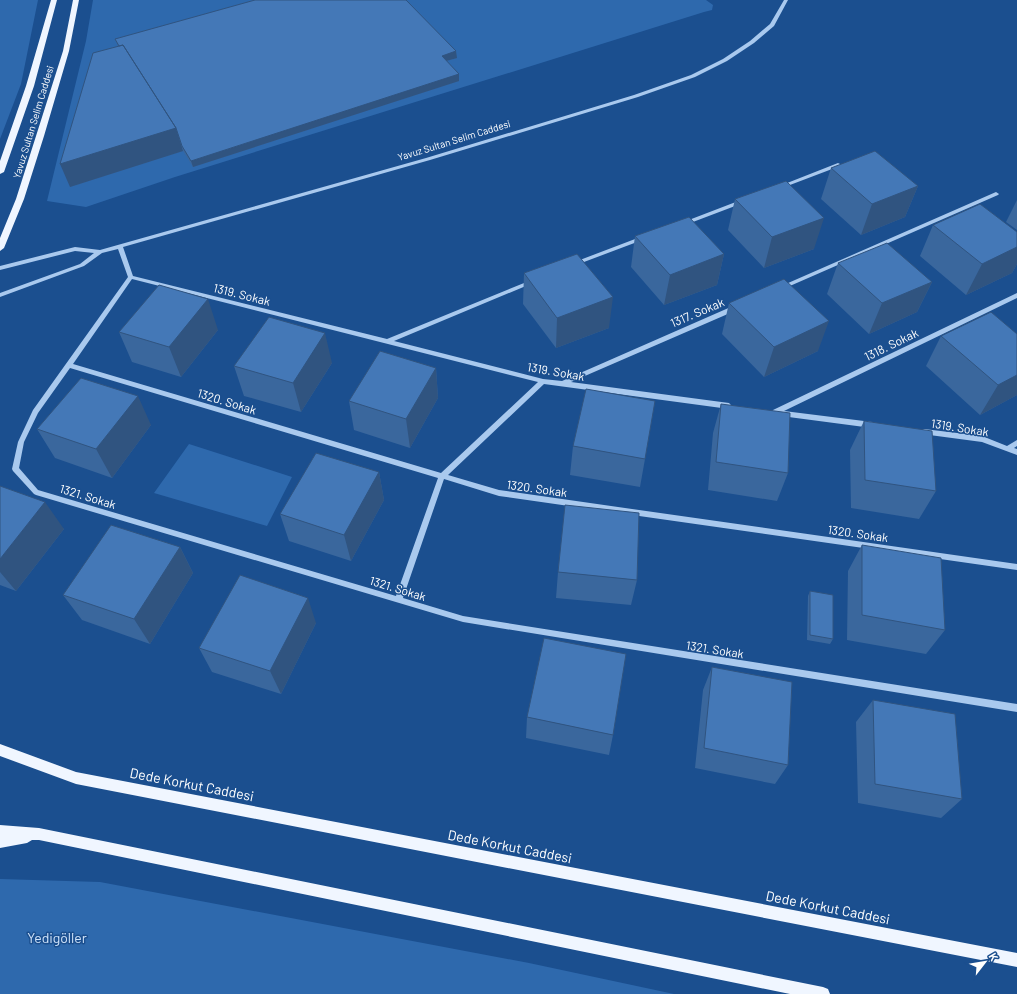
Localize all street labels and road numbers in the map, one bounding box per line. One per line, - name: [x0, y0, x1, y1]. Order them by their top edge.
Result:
- street label: Yavuz Sultan Selim Caddesi: [10, 64, 56, 180]
- street label: Yavuz Sultan Selim Caddesi: [396, 117, 512, 163]
- street label: 1319. Sokak: [212, 280, 272, 308]
- street label: 1317. Sokak: [668, 294, 726, 330]
- street label: 1318. Sokak: [862, 325, 920, 363]
- street label: 1319. Sokak: [526, 359, 586, 383]
- street label: 1320. Sokak: [196, 385, 258, 417]
- street label: 1319. Sokak: [930, 416, 990, 438]
- street label: 1320. Sokak: [506, 477, 568, 499]
- street label: 1321. Sokak: [58, 481, 118, 511]
- street label: 1320. Sokak: [827, 522, 889, 544]
- street label: 1321. Sokak: [368, 573, 428, 603]
- street label: 1321. Sokak: [685, 638, 745, 660]
- street label: Dede Korkut Caddesi: [129, 764, 255, 804]
- street label: Dede Korkut Caddesi: [447, 826, 573, 866]
- street label: Dede Korkut Caddesi: [765, 887, 891, 927]

